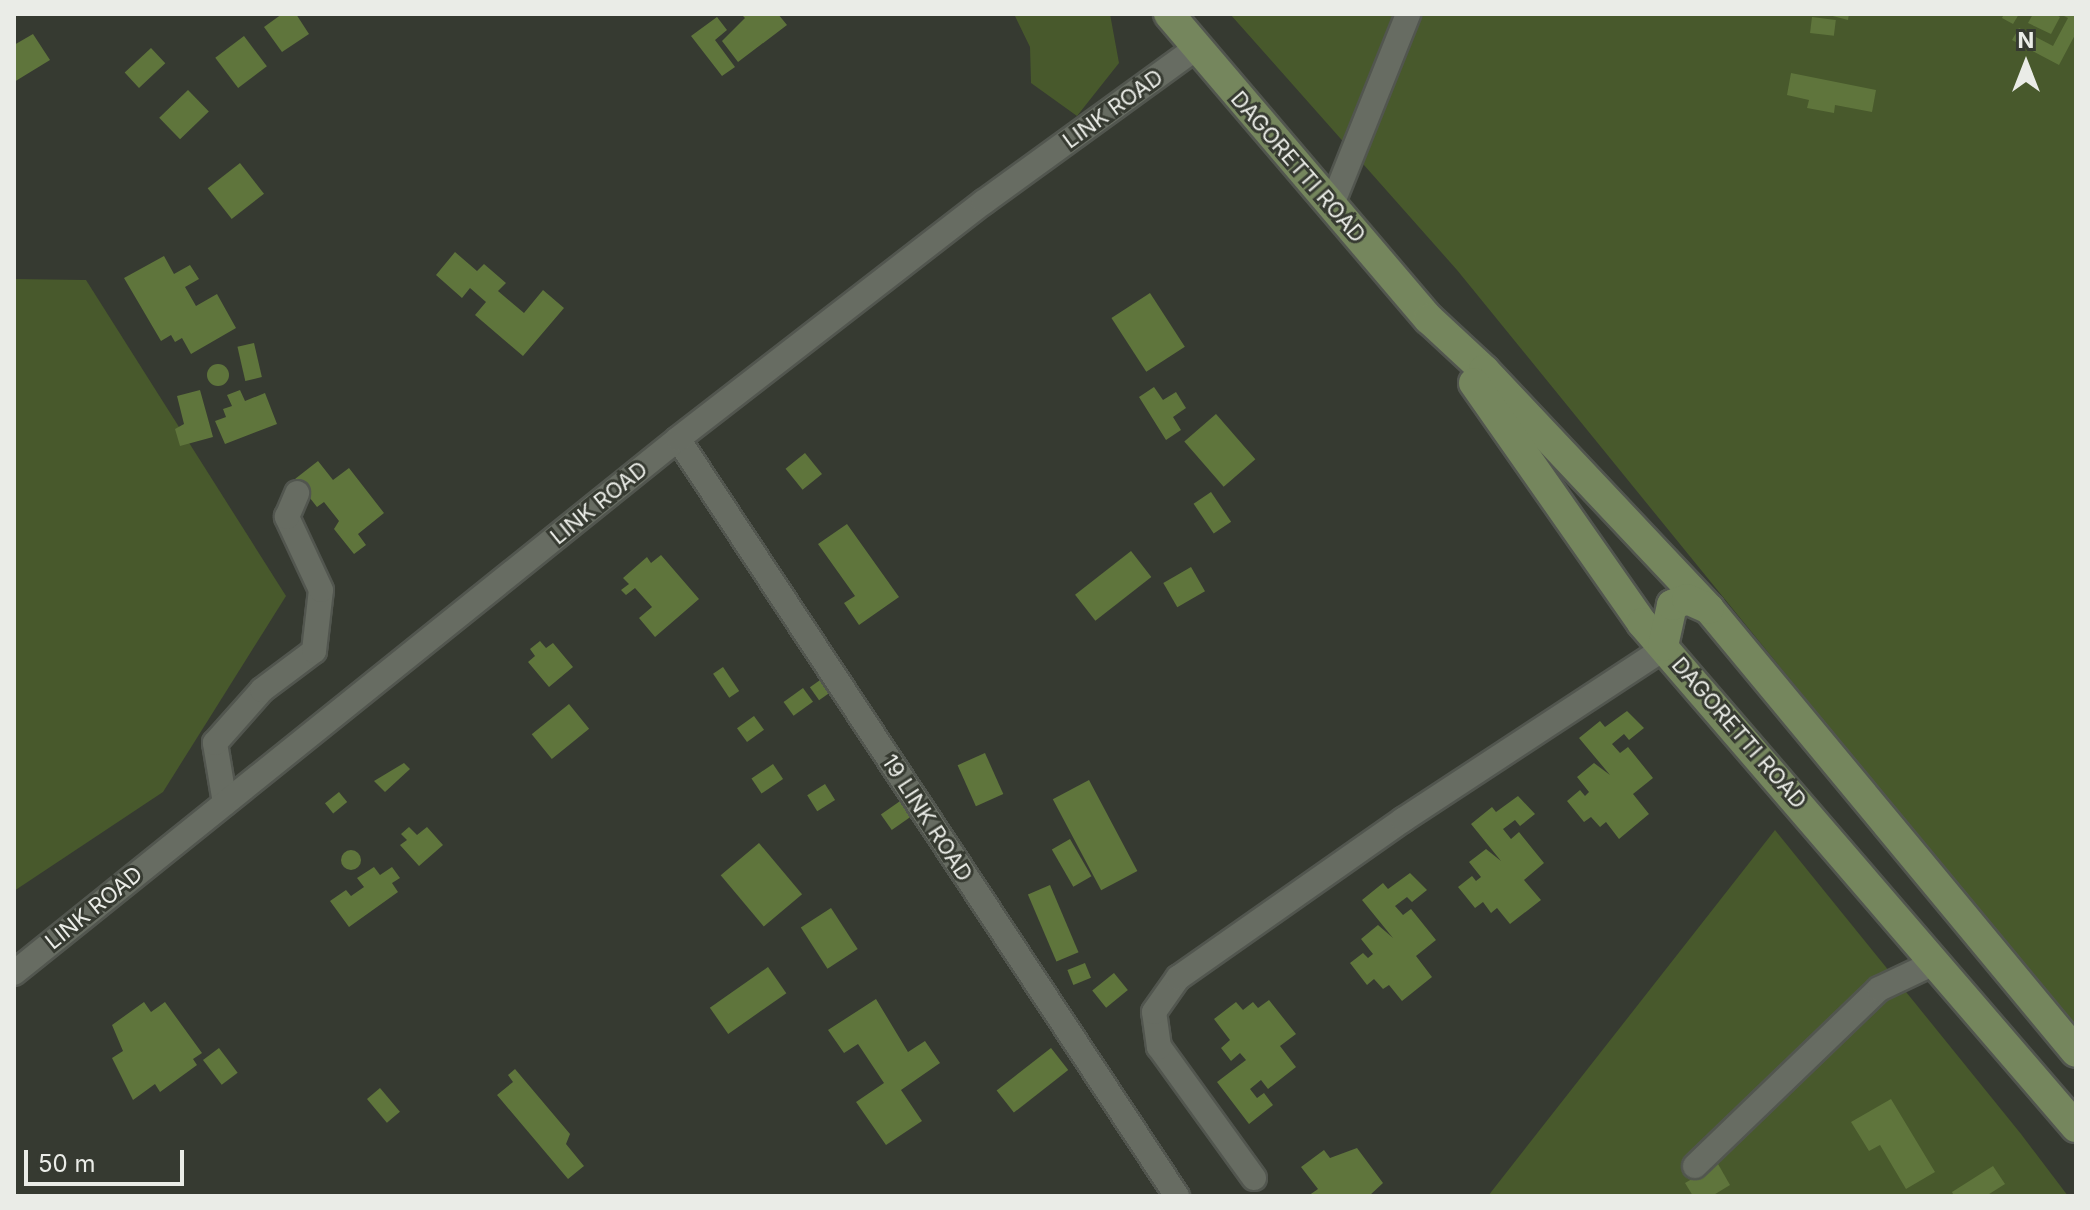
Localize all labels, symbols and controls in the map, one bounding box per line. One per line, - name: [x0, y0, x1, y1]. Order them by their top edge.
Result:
- north arrow: [1986, 24, 2066, 104]
- text: N: [2018, 27, 2034, 53]
- street label: LINK ROAD: [1058, 64, 1168, 154]
- street label: DAGORETTI ROAD: [1225, 86, 1371, 248]
- street label: LINK ROAD: [545, 456, 653, 550]
- street label: DAGORETTI ROAD: [1666, 652, 1812, 814]
- street label: 19 LINK ROAD: [876, 750, 978, 886]
- street label: LINK ROAD: [40, 861, 148, 955]
- scale bar: [28, 1134, 188, 1184]
- text: 50 m: [38, 1149, 96, 1178]

